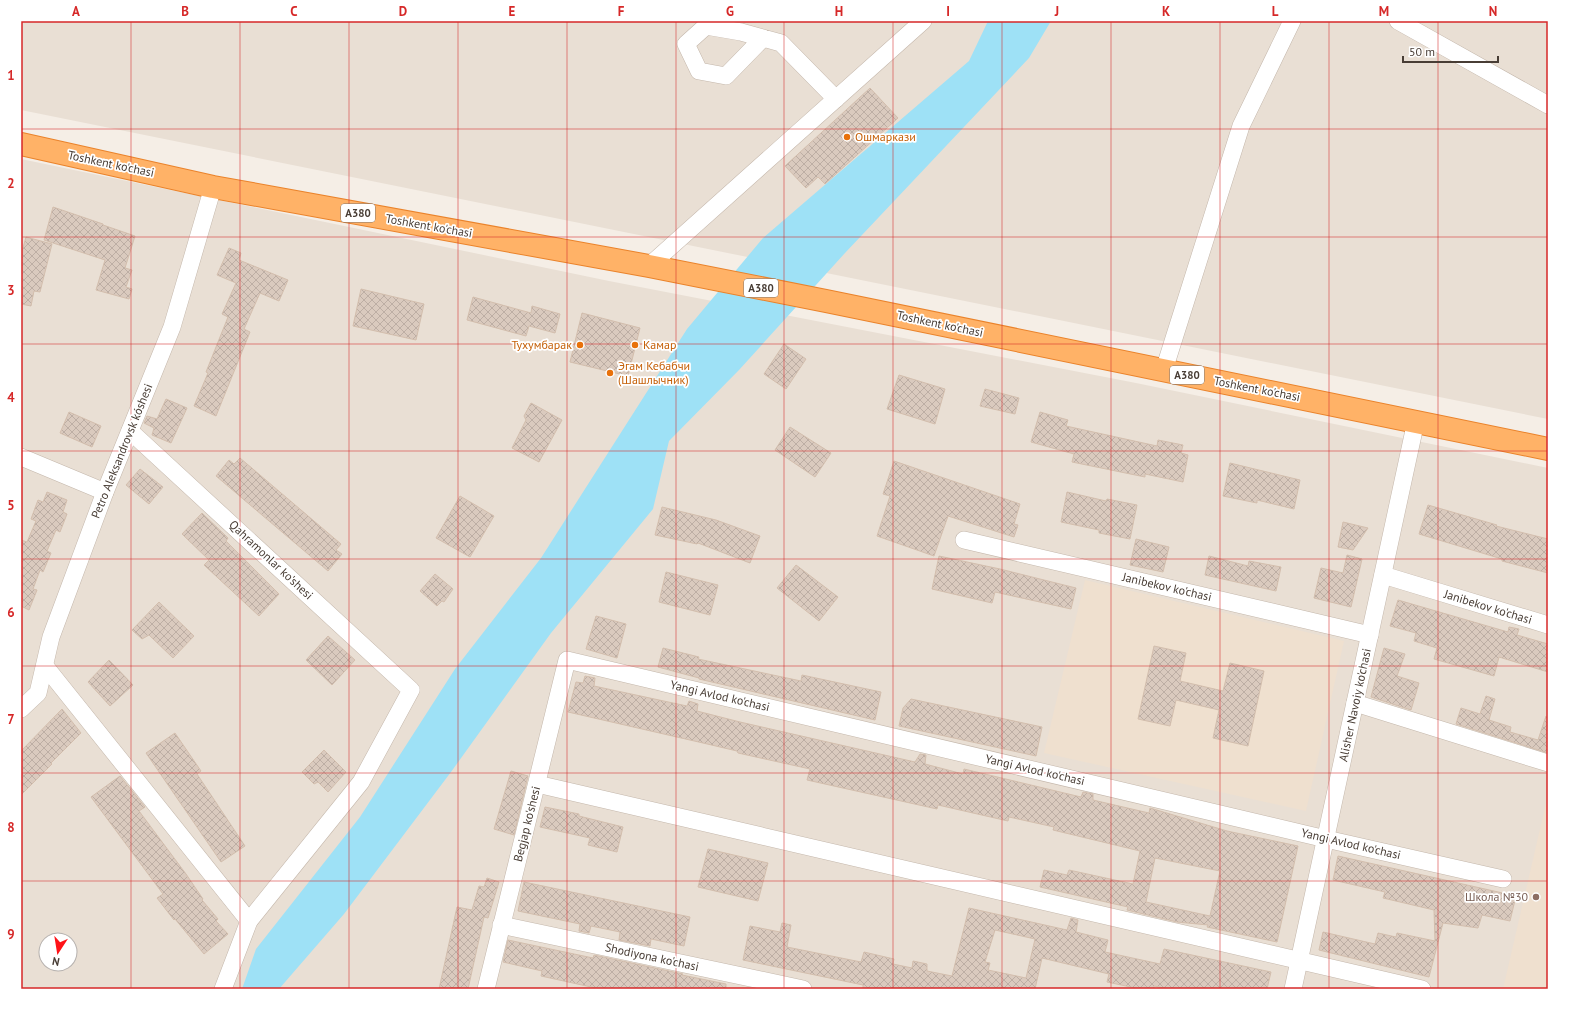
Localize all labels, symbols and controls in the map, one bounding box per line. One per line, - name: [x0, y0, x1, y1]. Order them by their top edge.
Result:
- text: A: [72, 3, 80, 20]
- text: B: [181, 3, 189, 20]
- text: C: [290, 3, 298, 20]
- text: D: [399, 3, 407, 20]
- text: E: [509, 3, 516, 20]
- text: F: [618, 3, 625, 20]
- text: G: [726, 3, 734, 20]
- text: H: [835, 3, 843, 20]
- text: I: [946, 3, 950, 20]
- text: J: [1054, 3, 1059, 20]
- text: K: [1162, 3, 1170, 20]
- text: L: [1272, 3, 1279, 20]
- text: M: [1379, 3, 1389, 20]
- text: N: [1489, 3, 1497, 20]
- scale bar: [1403, 38, 1498, 64]
- text: 50 m: [1409, 44, 1435, 59]
- text: 1: [7, 67, 15, 84]
- place label: Ошмаркази: [855, 129, 916, 144]
- marker: Ошмаркази: [842, 132, 852, 142]
- street label: Toshkent ko'chasi: [67, 147, 156, 180]
- text: 2: [7, 175, 15, 192]
- road number: A380: [341, 204, 375, 222]
- street label: Toshkent ko'chasi: [385, 211, 474, 241]
- road number: A380: [744, 279, 778, 297]
- text: 3: [7, 282, 15, 299]
- street label: Toshkent ko'chasi: [896, 307, 985, 340]
- place label: Тухумбарак: [511, 337, 572, 352]
- place label: Камар: [643, 337, 676, 352]
- marker: Тухумбарак: [575, 340, 585, 350]
- marker: Камар: [630, 340, 640, 350]
- place label: Эгам Кебабчи (Шашлычник): [618, 358, 690, 387]
- road number: A380: [1170, 366, 1204, 384]
- marker: Эгам Кебабчи (Шашлычник): [605, 368, 615, 378]
- street label: Toshkent ko'chasi: [1213, 373, 1302, 404]
- street label: Petro Aleksandrovsk kóshesi: [88, 381, 155, 520]
- text: 4: [7, 389, 15, 406]
- text: 5: [7, 497, 15, 514]
- street label: Qahramonlar ko'shesi: [226, 517, 316, 602]
- street label: Janibekov ko'chasi: [1120, 569, 1213, 604]
- street label: Janibekov ko'chasi: [1441, 586, 1534, 627]
- text: 6: [7, 604, 15, 621]
- street label: Alisher Navoiy ko'chasi: [1335, 647, 1374, 763]
- street label: Yangi Avlod ko'chasi: [669, 677, 771, 714]
- text: 7: [7, 711, 15, 728]
- street label: Yangi Avlod ko'chasi: [984, 751, 1086, 788]
- street label: Begjap ko'shesi: [510, 784, 543, 863]
- text: 8: [7, 819, 15, 836]
- street label: Yangi Avlod ko'chasi: [1300, 825, 1402, 862]
- place label: Школа №30: [1465, 889, 1528, 904]
- marker: Школа №30: [1531, 892, 1541, 902]
- text: 9: [7, 926, 15, 943]
- north arrow: [38, 932, 78, 972]
- street label: Shodiyona ko'chasi: [604, 939, 700, 974]
- text: N: [51, 954, 61, 969]

